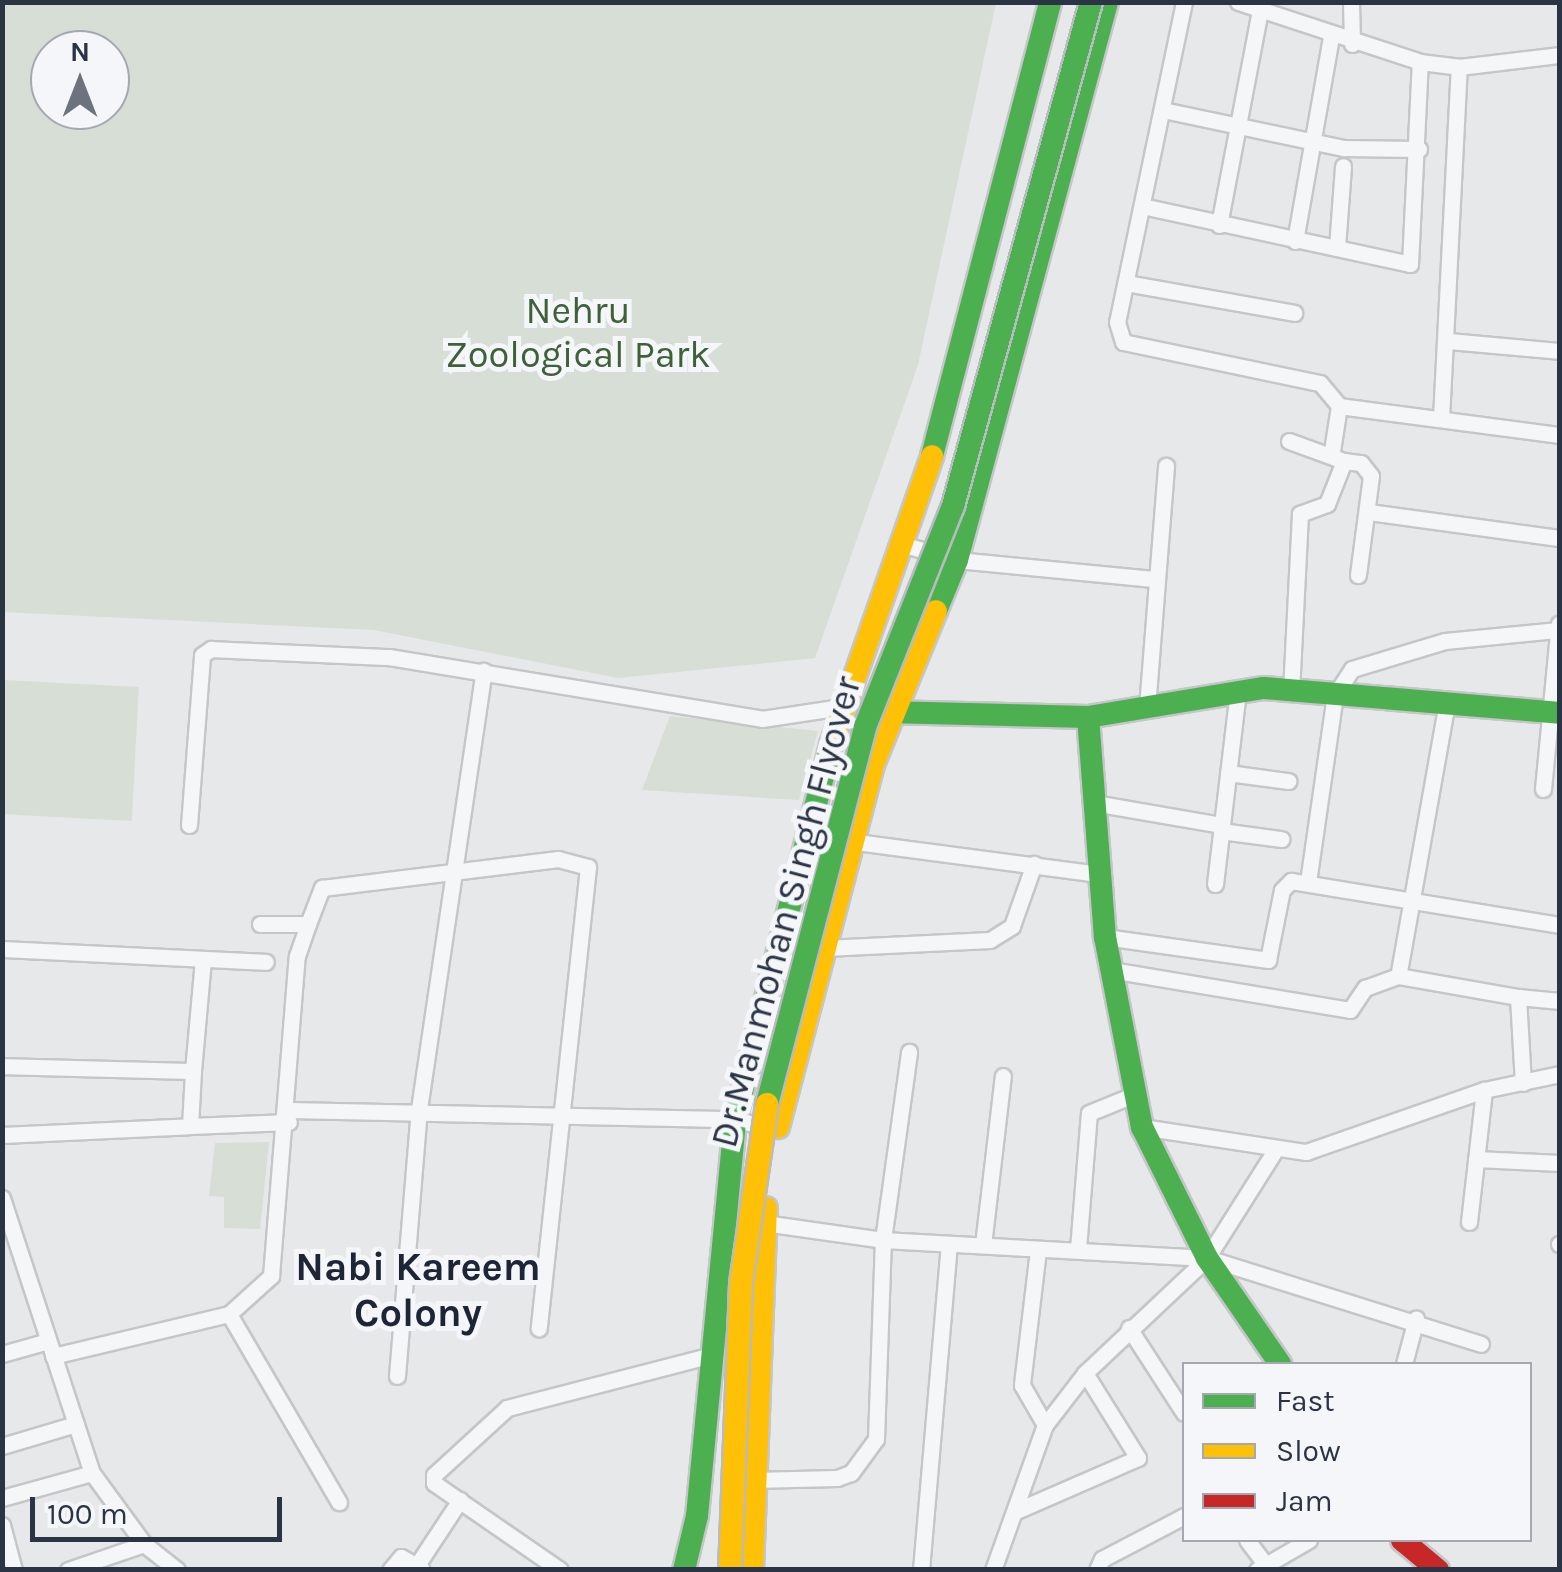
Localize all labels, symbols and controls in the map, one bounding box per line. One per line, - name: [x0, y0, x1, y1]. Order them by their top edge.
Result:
- north arrow: [30, 30, 130, 130]
- text: N: [70, 35, 90, 68]
- park label: Nehru Zoological Park: [445, 288, 711, 378]
- street label: Dr.Manmohan Singh Flyover: [701, 671, 871, 1153]
- district label: Nabi Kareem Colony: [295, 1243, 541, 1337]
- legend: [1182, 1362, 1532, 1542]
- text: Fast: [1276, 1383, 1335, 1419]
- text: Slow: [1276, 1433, 1341, 1469]
- scale bar: [35, 1477, 288, 1539]
- text: Jam: [1276, 1483, 1333, 1519]
- text: 100 m: [47, 1496, 128, 1532]

